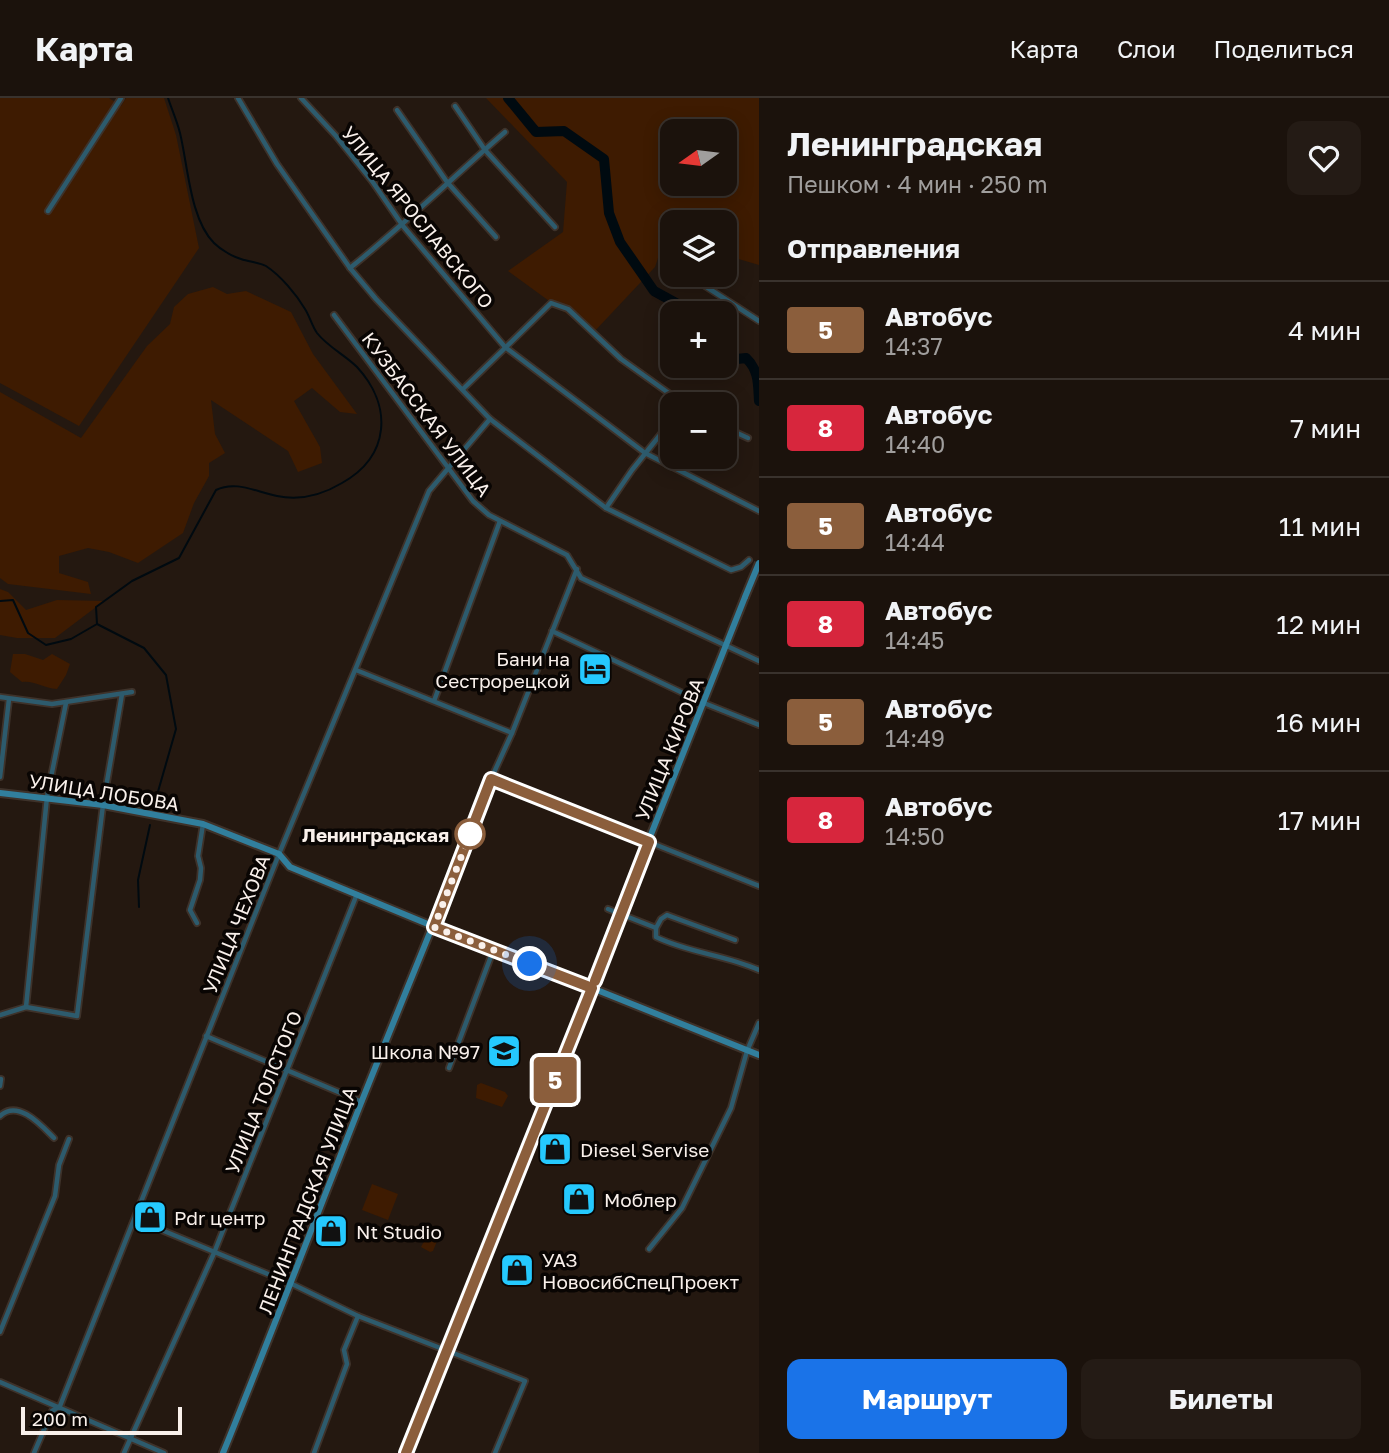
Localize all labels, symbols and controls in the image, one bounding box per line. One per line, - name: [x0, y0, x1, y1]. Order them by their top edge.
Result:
- text: Карта: [35, 29, 134, 68]
- text: Карта: [1009, 34, 1079, 63]
- text: Слои: [1117, 34, 1176, 63]
- text: Поделиться: [1214, 34, 1354, 63]
- north arrow: [660, 119, 737, 196]
- map controls: [660, 119, 737, 469]
- street label: УЛИЦА ЯРОСЛАВСКОГО: [337, 121, 499, 313]
- button: heart: [1287, 121, 1361, 195]
- text: Ленинградская: [787, 124, 1042, 163]
- text: Пешком · 4 мин · 250 m: [787, 170, 1048, 198]
- button: layers: [660, 210, 737, 287]
- text: Отправления: [787, 233, 960, 264]
- button: +: [660, 301, 737, 378]
- text: Автобус: [885, 301, 992, 332]
- text: 5: [818, 315, 833, 344]
- text: 4 мин: [1288, 315, 1361, 346]
- street label: КУЗБАССКАЯ УЛИЦА: [358, 327, 496, 501]
- text: 14:37: [885, 332, 943, 360]
- button: −: [660, 392, 737, 469]
- text: Автобус: [885, 399, 992, 430]
- text: 8: [818, 413, 833, 442]
- text: 7 мин: [1290, 413, 1361, 444]
- text: 14:40: [885, 430, 945, 458]
- text: Автобус: [885, 497, 992, 528]
- text: 5: [818, 511, 833, 540]
- text: 11 мин: [1279, 511, 1361, 542]
- text: 14:44: [885, 528, 945, 556]
- text: Автобус: [885, 595, 992, 626]
- text: 8: [818, 609, 833, 638]
- text: 12 мин: [1276, 609, 1361, 640]
- text: 14:45: [885, 626, 944, 654]
- place label: Бани на Сестрорецкой: [435, 647, 570, 692]
- hotel icon: Бани на Сестрорецкой: [576, 650, 614, 688]
- street label: УЛИЦА КИРОВА: [630, 674, 708, 824]
- text: Автобус: [885, 693, 992, 724]
- text: 5: [818, 707, 833, 736]
- text: 16 мин: [1276, 707, 1361, 738]
- text: 14:49: [885, 724, 945, 752]
- street label: УЛИЦА ЛОБОВА: [27, 769, 181, 815]
- text: Автобус: [885, 791, 992, 822]
- text: 8: [818, 805, 833, 834]
- text: 17 мин: [1278, 805, 1361, 836]
- marker: Ленинградская: [455, 819, 485, 849]
- text: 14:50: [885, 822, 945, 850]
- place label: Ленинградская: [302, 823, 449, 846]
- street label: УЛИЦА ЧЕХОВА: [198, 851, 274, 997]
- your location: [512, 946, 547, 981]
- street label: УЛИЦА ТОЛСТОГО: [220, 1007, 306, 1177]
- school or university icon: Школа №97: [485, 1032, 523, 1070]
- place label: Школа №97: [371, 1040, 480, 1063]
- line badge: 5: [532, 1057, 578, 1103]
- text: 5: [548, 1065, 562, 1094]
- street label: ЛЕНИНГРАДСКАЯ УЛИЦА: [253, 1083, 361, 1317]
- shop icon: Diesel Servise: [536, 1130, 574, 1168]
- place label: Diesel Servise: [580, 1138, 709, 1161]
- shop icon: Моблер: [560, 1180, 598, 1218]
- place label: Моблер: [604, 1188, 677, 1211]
- shop icon: Pdr центр: [131, 1198, 169, 1236]
- place label: Pdr центр: [174, 1206, 266, 1229]
- shop icon: Nt Studio: [312, 1212, 350, 1250]
- place label: Nt Studio: [356, 1220, 442, 1243]
- place label: УАЗ НовосибСпецПроект: [542, 1248, 739, 1293]
- shop icon: УАЗ НовосибСпецПроект: [498, 1251, 536, 1289]
- button: Маршрут: [787, 1359, 1067, 1439]
- button: Билеты: [1081, 1359, 1361, 1439]
- scale bar: [21, 1404, 182, 1436]
- text: 200 m: [32, 1407, 88, 1430]

